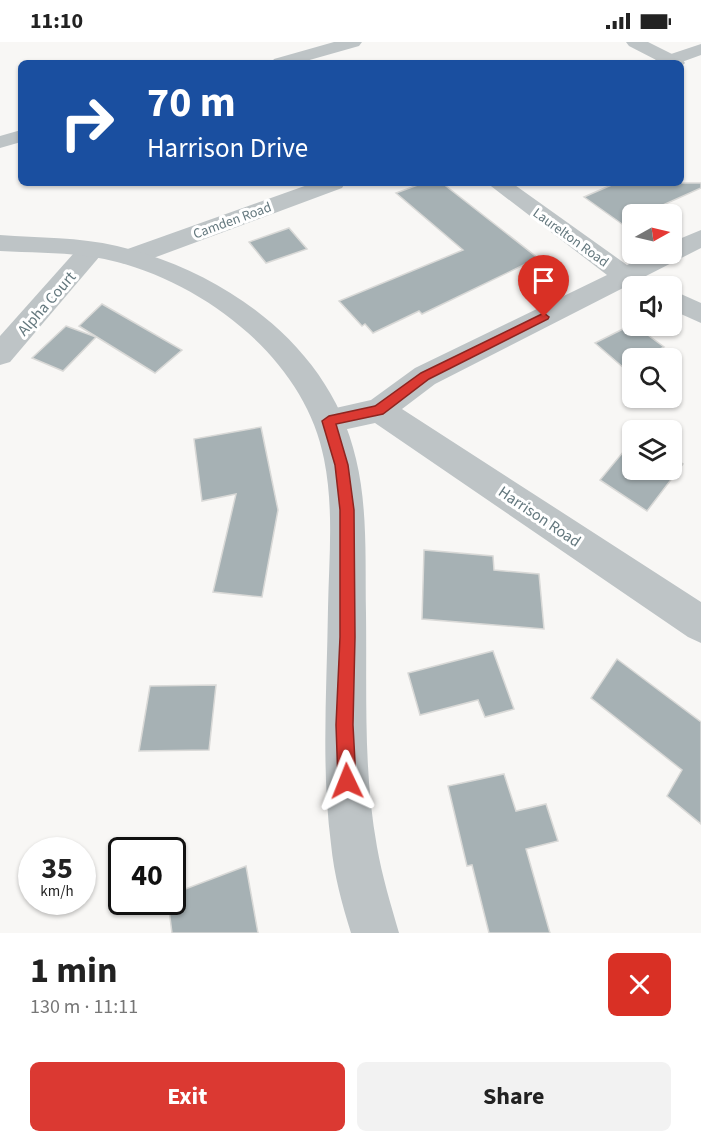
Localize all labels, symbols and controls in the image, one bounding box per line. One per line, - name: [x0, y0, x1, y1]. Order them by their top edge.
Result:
- text: 11:10: [30, 5, 83, 37]
- text: 70 m: [147, 73, 236, 133]
- icon: right: [48, 84, 126, 162]
- text: Harrison Drive: [147, 129, 308, 168]
- street label: Camden Road: [190, 198, 274, 244]
- street label: Laurelton Road: [528, 203, 612, 272]
- north arrow: [622, 204, 682, 264]
- map controls: [622, 204, 682, 480]
- pin: [518, 255, 569, 317]
- icon: arrive: [527, 264, 560, 297]
- street label: Alpha Court: [13, 266, 81, 341]
- button: sound: [622, 276, 682, 336]
- button: search: [622, 348, 682, 408]
- button: layers: [622, 420, 682, 480]
- street label: Harrison Road: [494, 481, 585, 553]
- position arrow: [315, 749, 379, 813]
- speed limit sign: 40: [108, 837, 186, 915]
- text: 35: [41, 847, 73, 890]
- text: km/h: [40, 881, 74, 902]
- text: 1 min: [30, 945, 118, 996]
- button: close: [608, 953, 671, 1016]
- text: 130 m · 11:11: [30, 993, 138, 1021]
- button: Exit: [30, 1062, 345, 1131]
- button: Share: [357, 1062, 671, 1131]

